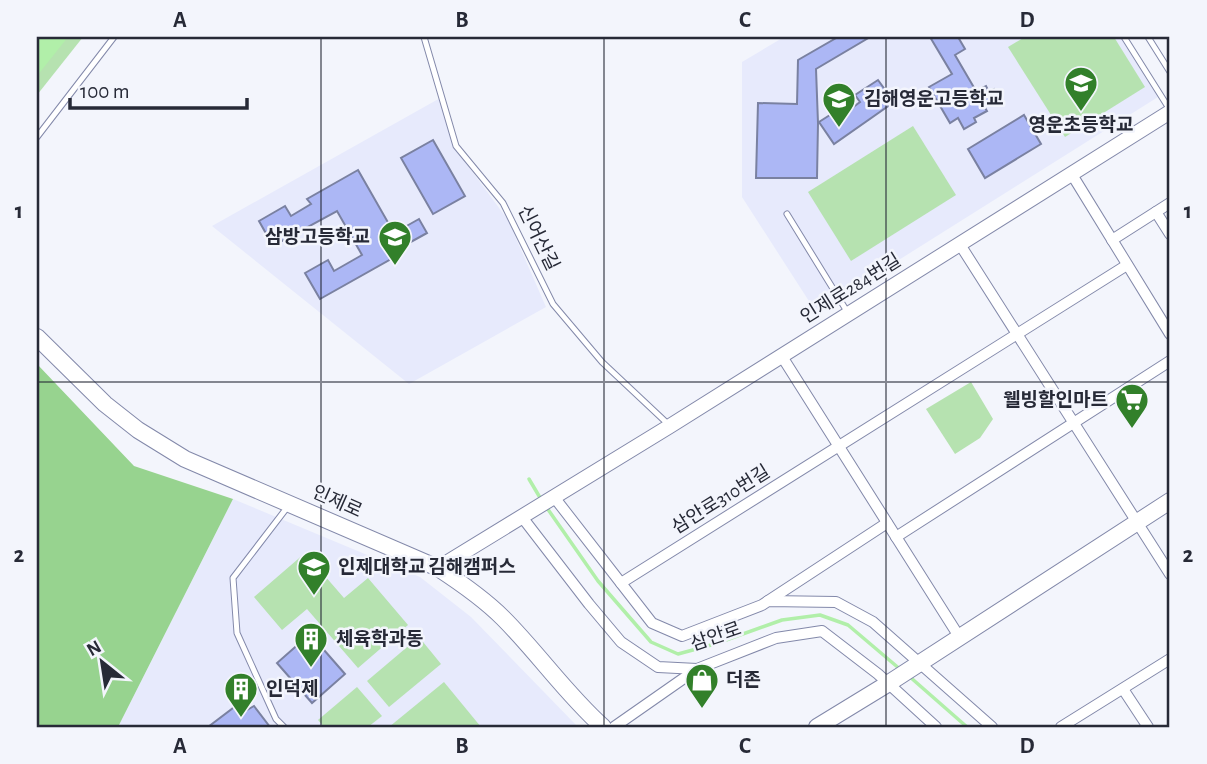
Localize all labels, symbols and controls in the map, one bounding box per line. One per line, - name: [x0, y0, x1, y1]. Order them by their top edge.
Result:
- text: A: [173, 9, 187, 32]
- text: B: [455, 9, 469, 32]
- text: C: [739, 9, 751, 32]
- text: D: [1019, 9, 1035, 32]
- school or university icon: 영운초등학교: [1062, 64, 1100, 113]
- scale bar: [70, 66, 247, 110]
- school or university icon: 김해영운고등학교: [820, 80, 858, 129]
- text: 100 m: [80, 81, 130, 102]
- place label: 김해영운고등학교: [864, 88, 1004, 109]
- place label: 영운초등학교: [1029, 114, 1133, 135]
- text: 1: [15, 200, 23, 223]
- text: 1: [1184, 200, 1192, 223]
- street label: 신어산길: [514, 202, 563, 274]
- school or university icon: 삼방고등학교: [376, 218, 414, 267]
- place label: 삼방고등학교: [265, 226, 370, 247]
- street label: 인제로284번길: [797, 250, 904, 327]
- supermarket icon: 웰빙할인마트: [1113, 381, 1151, 430]
- place label: 웰빙할인마트: [1003, 389, 1108, 410]
- street label: 삼안로310번길: [668, 461, 773, 538]
- street label: 인제로: [309, 482, 365, 521]
- text: 2: [14, 544, 25, 567]
- text: 2: [1183, 544, 1194, 567]
- school or university icon: 인제대학교 김해캠퍼스: [295, 548, 333, 597]
- place label: 인제대학교 김해캠퍼스: [338, 556, 516, 577]
- street label: 삼안로: [688, 619, 744, 655]
- building icon: 체육학과동: [292, 620, 330, 669]
- north arrow: [66, 628, 136, 698]
- place label: 체육학과동: [336, 628, 423, 649]
- text: N: [84, 637, 105, 660]
- shop icon: 더존: [683, 661, 721, 710]
- building icon: 인덕제: [222, 670, 260, 719]
- place label: 더존: [726, 670, 761, 690]
- place label: 인덕제: [266, 679, 318, 699]
- text: A: [173, 735, 187, 758]
- text: B: [455, 735, 469, 758]
- text: C: [739, 735, 751, 758]
- text: D: [1019, 735, 1035, 758]

